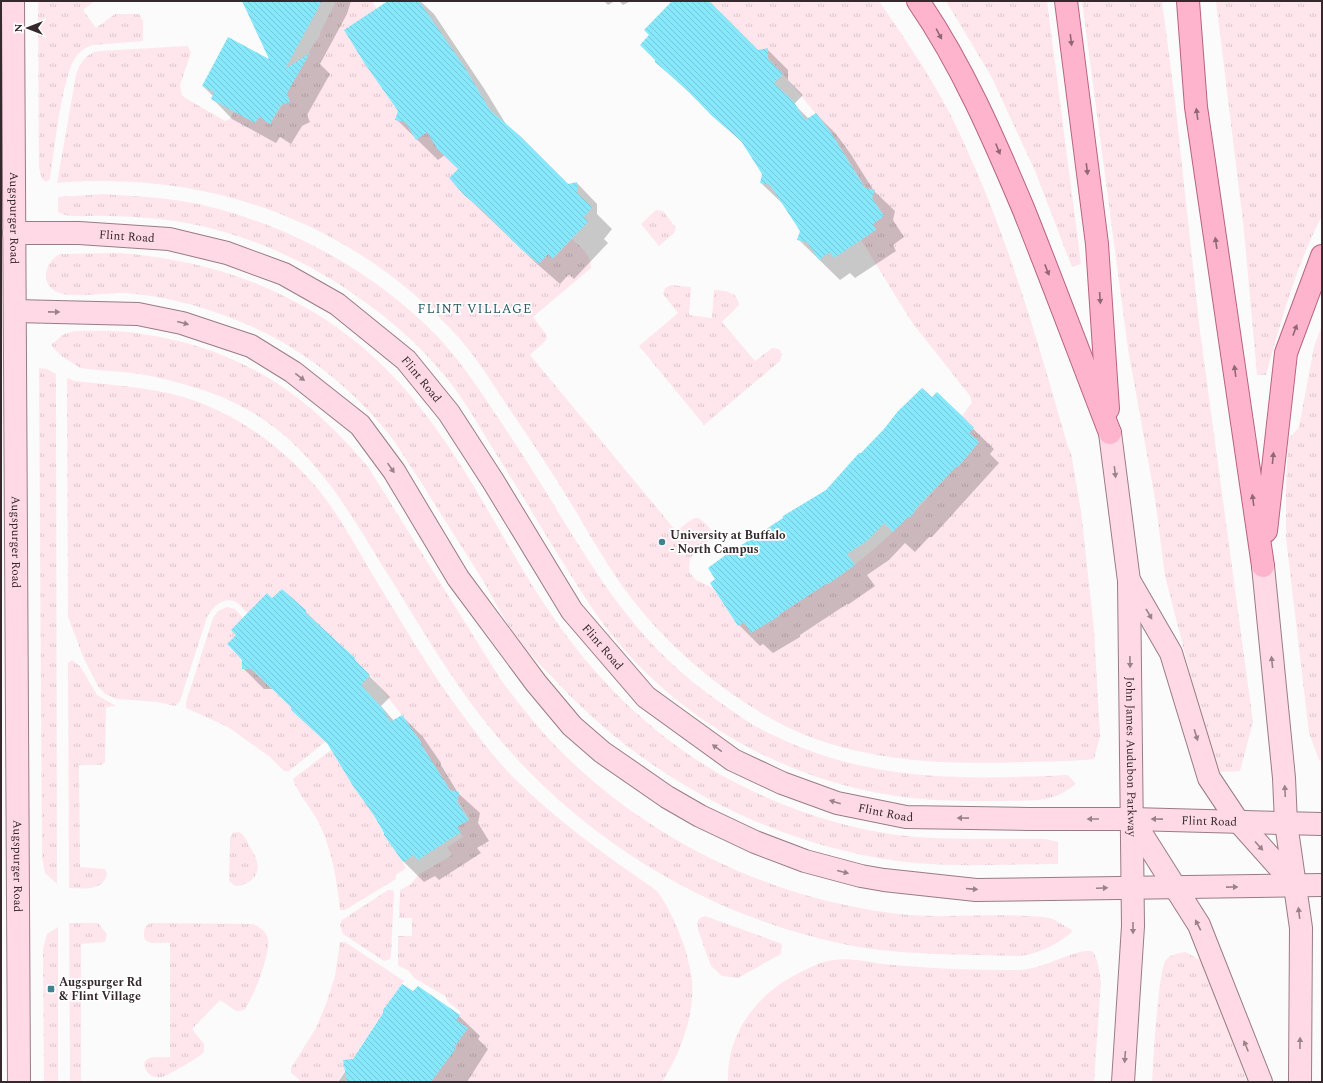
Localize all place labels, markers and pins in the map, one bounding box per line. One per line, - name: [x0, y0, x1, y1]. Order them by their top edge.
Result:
- place label: University at Buffalo - North Campus: [670, 526, 786, 559]
- marker: University at Buffalo - North Campus: [657, 537, 667, 547]
- place label: Augspurger Rd & Flint Village: [59, 973, 142, 1006]
- marker: Augspurger Rd & Flint Village: [46, 984, 56, 994]

